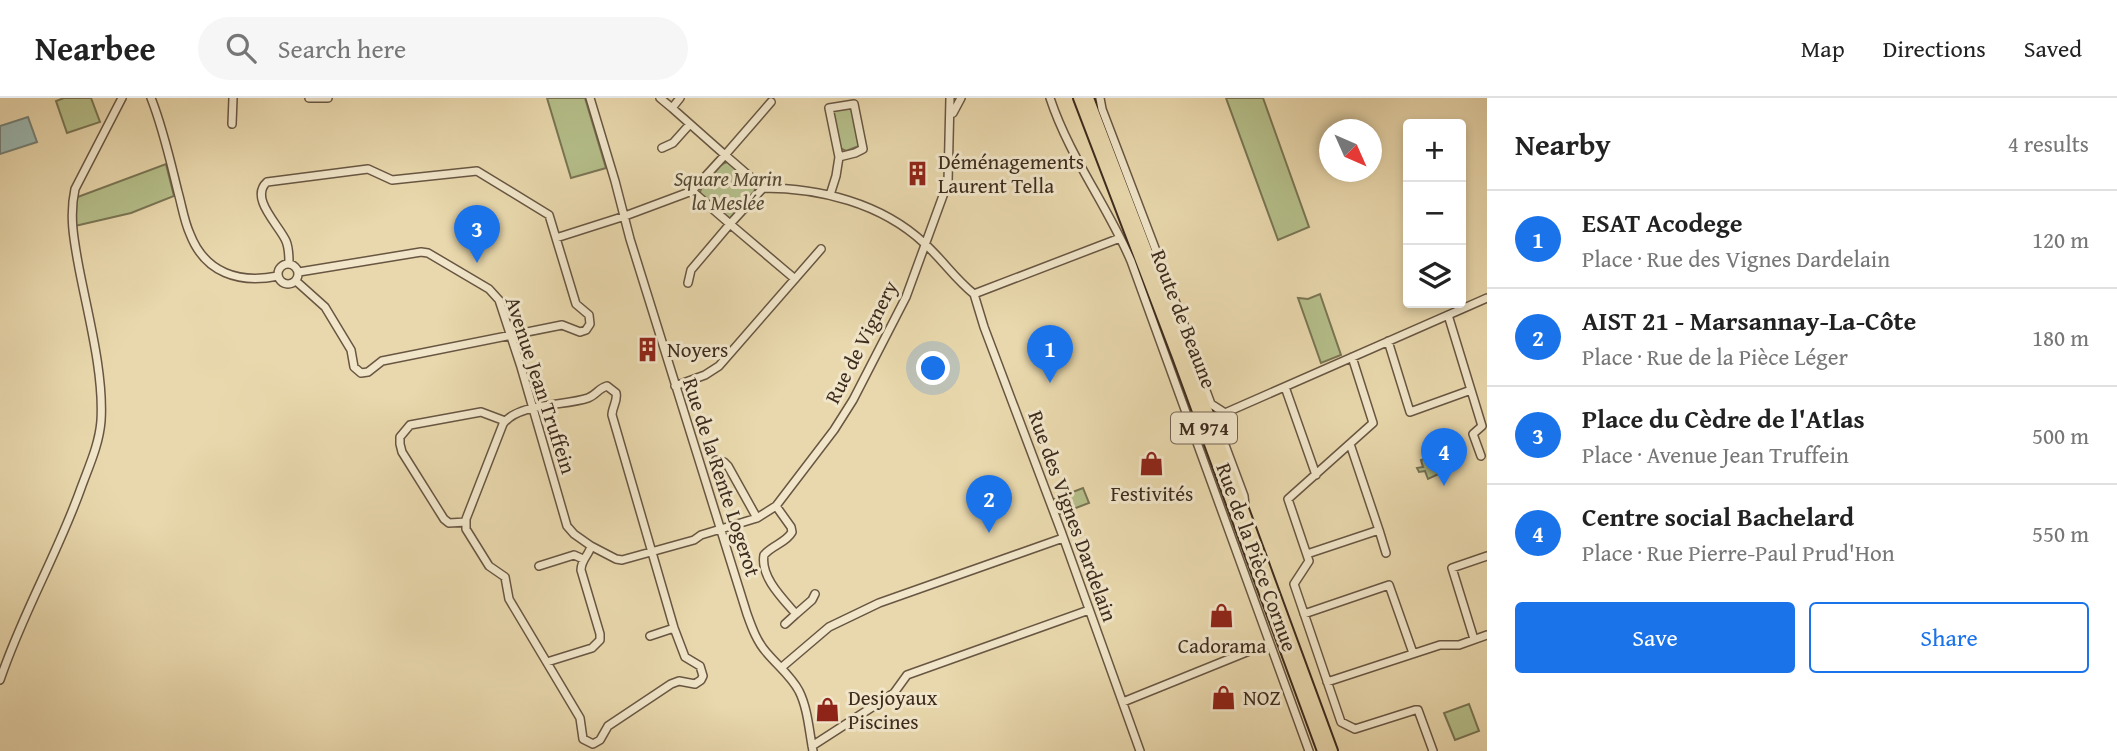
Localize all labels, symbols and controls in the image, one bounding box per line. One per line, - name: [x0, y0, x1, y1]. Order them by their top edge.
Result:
- search box: [198, 17, 688, 80]
- text: Nearbee: [35, 24, 156, 72]
- icon: search: [222, 29, 260, 67]
- text: Search here: [278, 29, 406, 68]
- text: Map: [1801, 31, 1845, 66]
- text: Directions: [1883, 31, 1986, 66]
- text: Saved: [2024, 31, 2082, 66]
- north arrow: [1319, 119, 1382, 182]
- map controls: [1403, 119, 1466, 308]
- button: +: [1403, 119, 1466, 182]
- text: Nearby: [1515, 122, 1611, 166]
- text: 4 results: [2008, 127, 2089, 160]
- place label: Déménagements Laurent Tella: [938, 146, 1084, 201]
- building icon: Déménagements Laurent Tella: [904, 159, 932, 187]
- park label: Square Marin la Meslée: [674, 163, 783, 218]
- button: −: [1403, 182, 1466, 245]
- text: ESAT Acodege: [1582, 203, 1743, 242]
- pin: 3: [454, 205, 500, 263]
- text: 1: [1532, 223, 1544, 256]
- text: 120 m: [2032, 223, 2089, 256]
- text: Place · Rue des Vignes Dardelain: [1582, 242, 1890, 275]
- street label: Route de Beaune: [1143, 245, 1225, 393]
- button: layers: [1403, 245, 1466, 308]
- street label: Rue de Vignery: [817, 275, 906, 409]
- street label: Avenue Jean Truffein: [498, 292, 584, 478]
- text: AIST 21 - Marsannay-La-Côte: [1582, 301, 1916, 340]
- text: 2: [1532, 321, 1544, 354]
- text: 180 m: [2032, 321, 2089, 354]
- pin: 1: [1027, 325, 1073, 383]
- place label: Noyers: [667, 334, 728, 365]
- building icon: Noyers: [633, 335, 661, 363]
- text: Place · Rue de la Pièce Léger: [1582, 340, 1848, 373]
- your location: [916, 351, 950, 385]
- street label: Rue de la Rente Logerot: [675, 374, 769, 581]
- text: Place du Cèdre de l'Atlas: [1582, 399, 1865, 438]
- street label: Rue des Vignes Dardelain: [1020, 406, 1126, 626]
- road number: M 974: [1171, 412, 1237, 444]
- text: 3: [1532, 419, 1544, 452]
- text: 500 m: [2032, 419, 2089, 452]
- pin: 4: [1421, 428, 1467, 486]
- text: Place · Avenue Jean Truffein: [1582, 438, 1849, 471]
- shop icon: Festivités: [1138, 450, 1166, 478]
- street label: Rue de la Pièce Cornue: [1208, 458, 1306, 656]
- pin: 2: [966, 475, 1012, 533]
- place label: Festivités: [1111, 478, 1193, 509]
- text: Centre social Bachelard: [1582, 497, 1854, 536]
- text: 4: [1532, 517, 1544, 550]
- text: 550 m: [2032, 517, 2089, 550]
- text: Place · Rue Pierre-Paul Prud'Hon: [1582, 536, 1895, 569]
- shop icon: Cadorama: [1208, 602, 1236, 630]
- button: Save: [1515, 602, 1795, 673]
- button: Share: [1809, 602, 2089, 673]
- place label: Cadorama: [1178, 630, 1266, 661]
- place label: Desjoyaux Piscines: [848, 682, 938, 737]
- place label: NOZ: [1243, 682, 1281, 713]
- shop icon: NOZ: [1209, 683, 1237, 711]
- shop icon: Desjoyaux Piscines: [814, 695, 842, 723]

